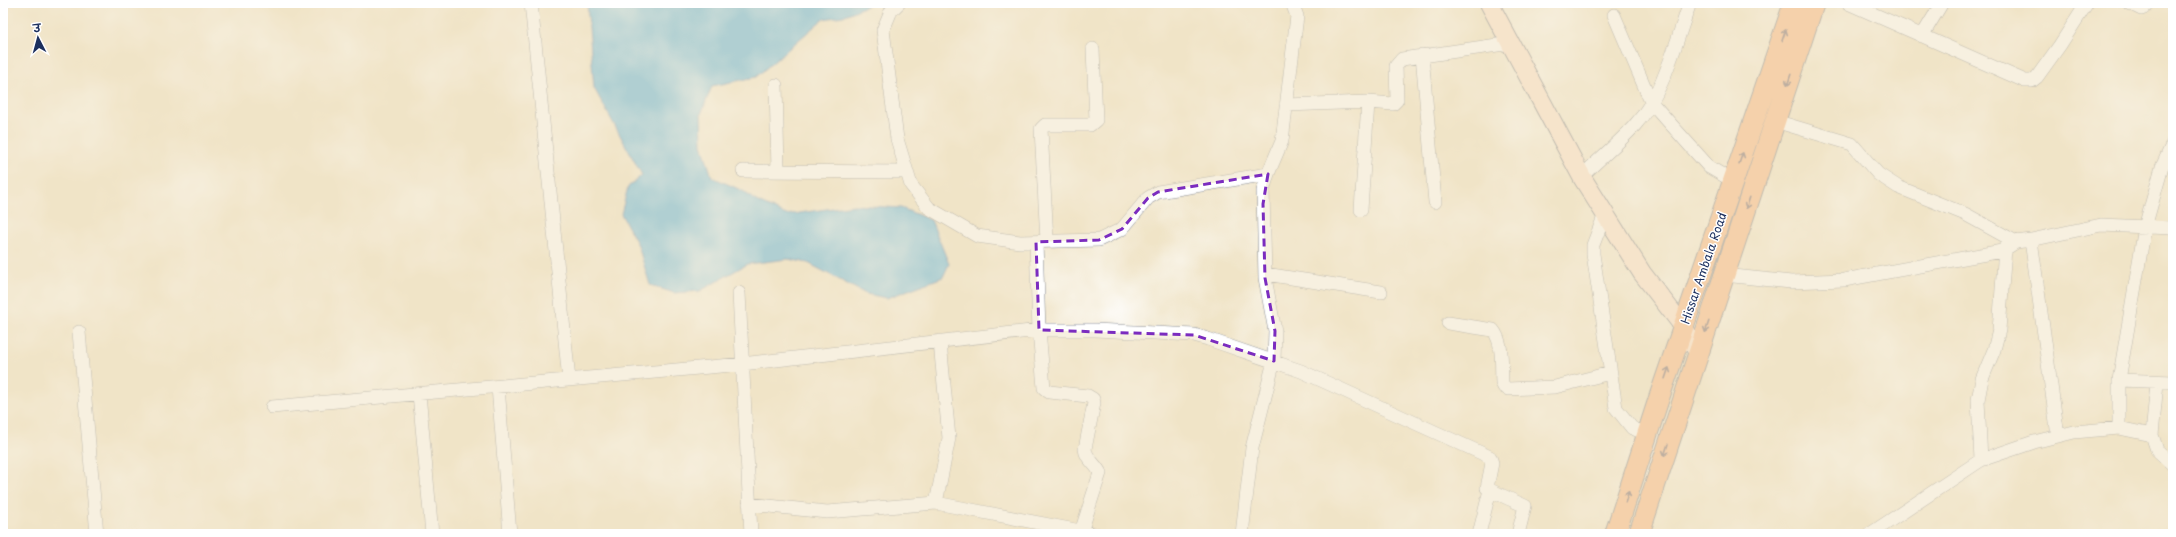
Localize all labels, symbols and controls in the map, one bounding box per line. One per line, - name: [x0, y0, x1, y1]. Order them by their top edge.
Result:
- north arrow: [18, 18, 58, 58]
- text: उ: [31, 19, 43, 36]
- one-way arrow: [1781, 29, 1788, 42]
- one-way arrow: [1785, 73, 1792, 86]
- one-way arrow: [1738, 152, 1746, 164]
- one-way arrow: [1744, 197, 1751, 210]
- street label: Hissar Ambala Road: [1675, 210, 1731, 326]
- one-way arrow: [1703, 320, 1710, 333]
- one-way arrow: [1664, 367, 1671, 380]
- one-way arrow: [1662, 444, 1670, 456]
- one-way arrow: [1623, 491, 1631, 503]

